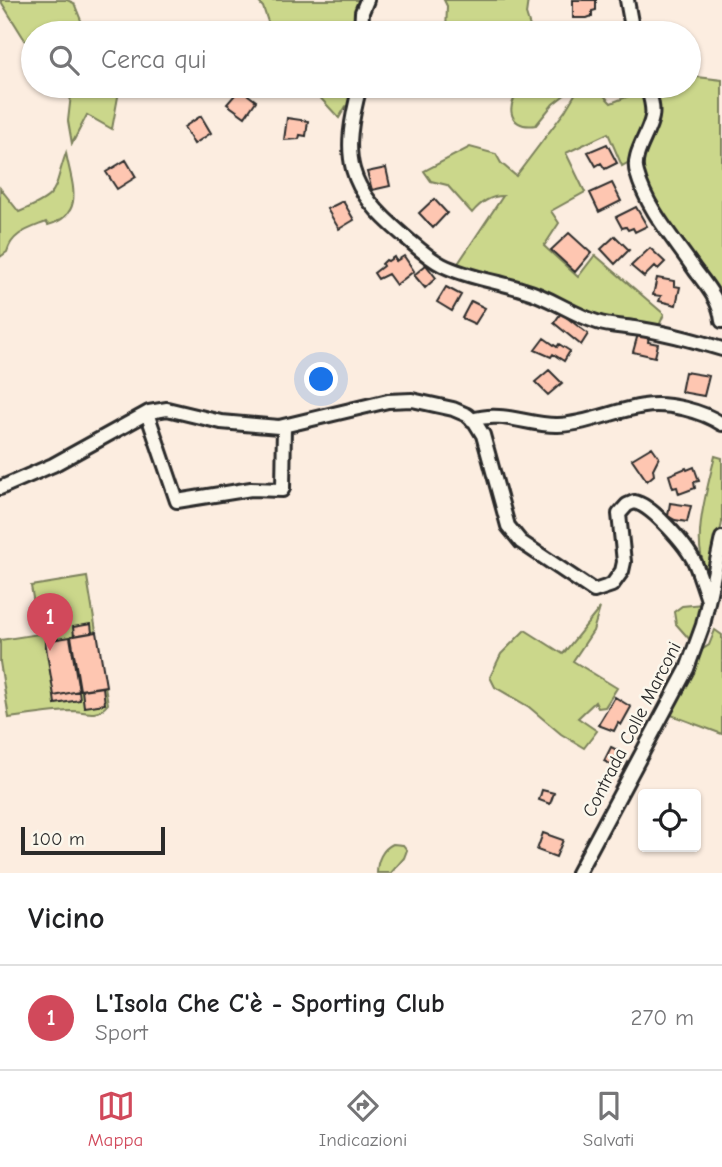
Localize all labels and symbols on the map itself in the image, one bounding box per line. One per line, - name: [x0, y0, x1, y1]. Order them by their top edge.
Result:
- your location: [304, 362, 338, 396]
- pin: 1: [27, 593, 73, 651]
- street label: Contrada Colle Marconi: [578, 638, 686, 821]
- scale bar: [21, 824, 164, 856]

